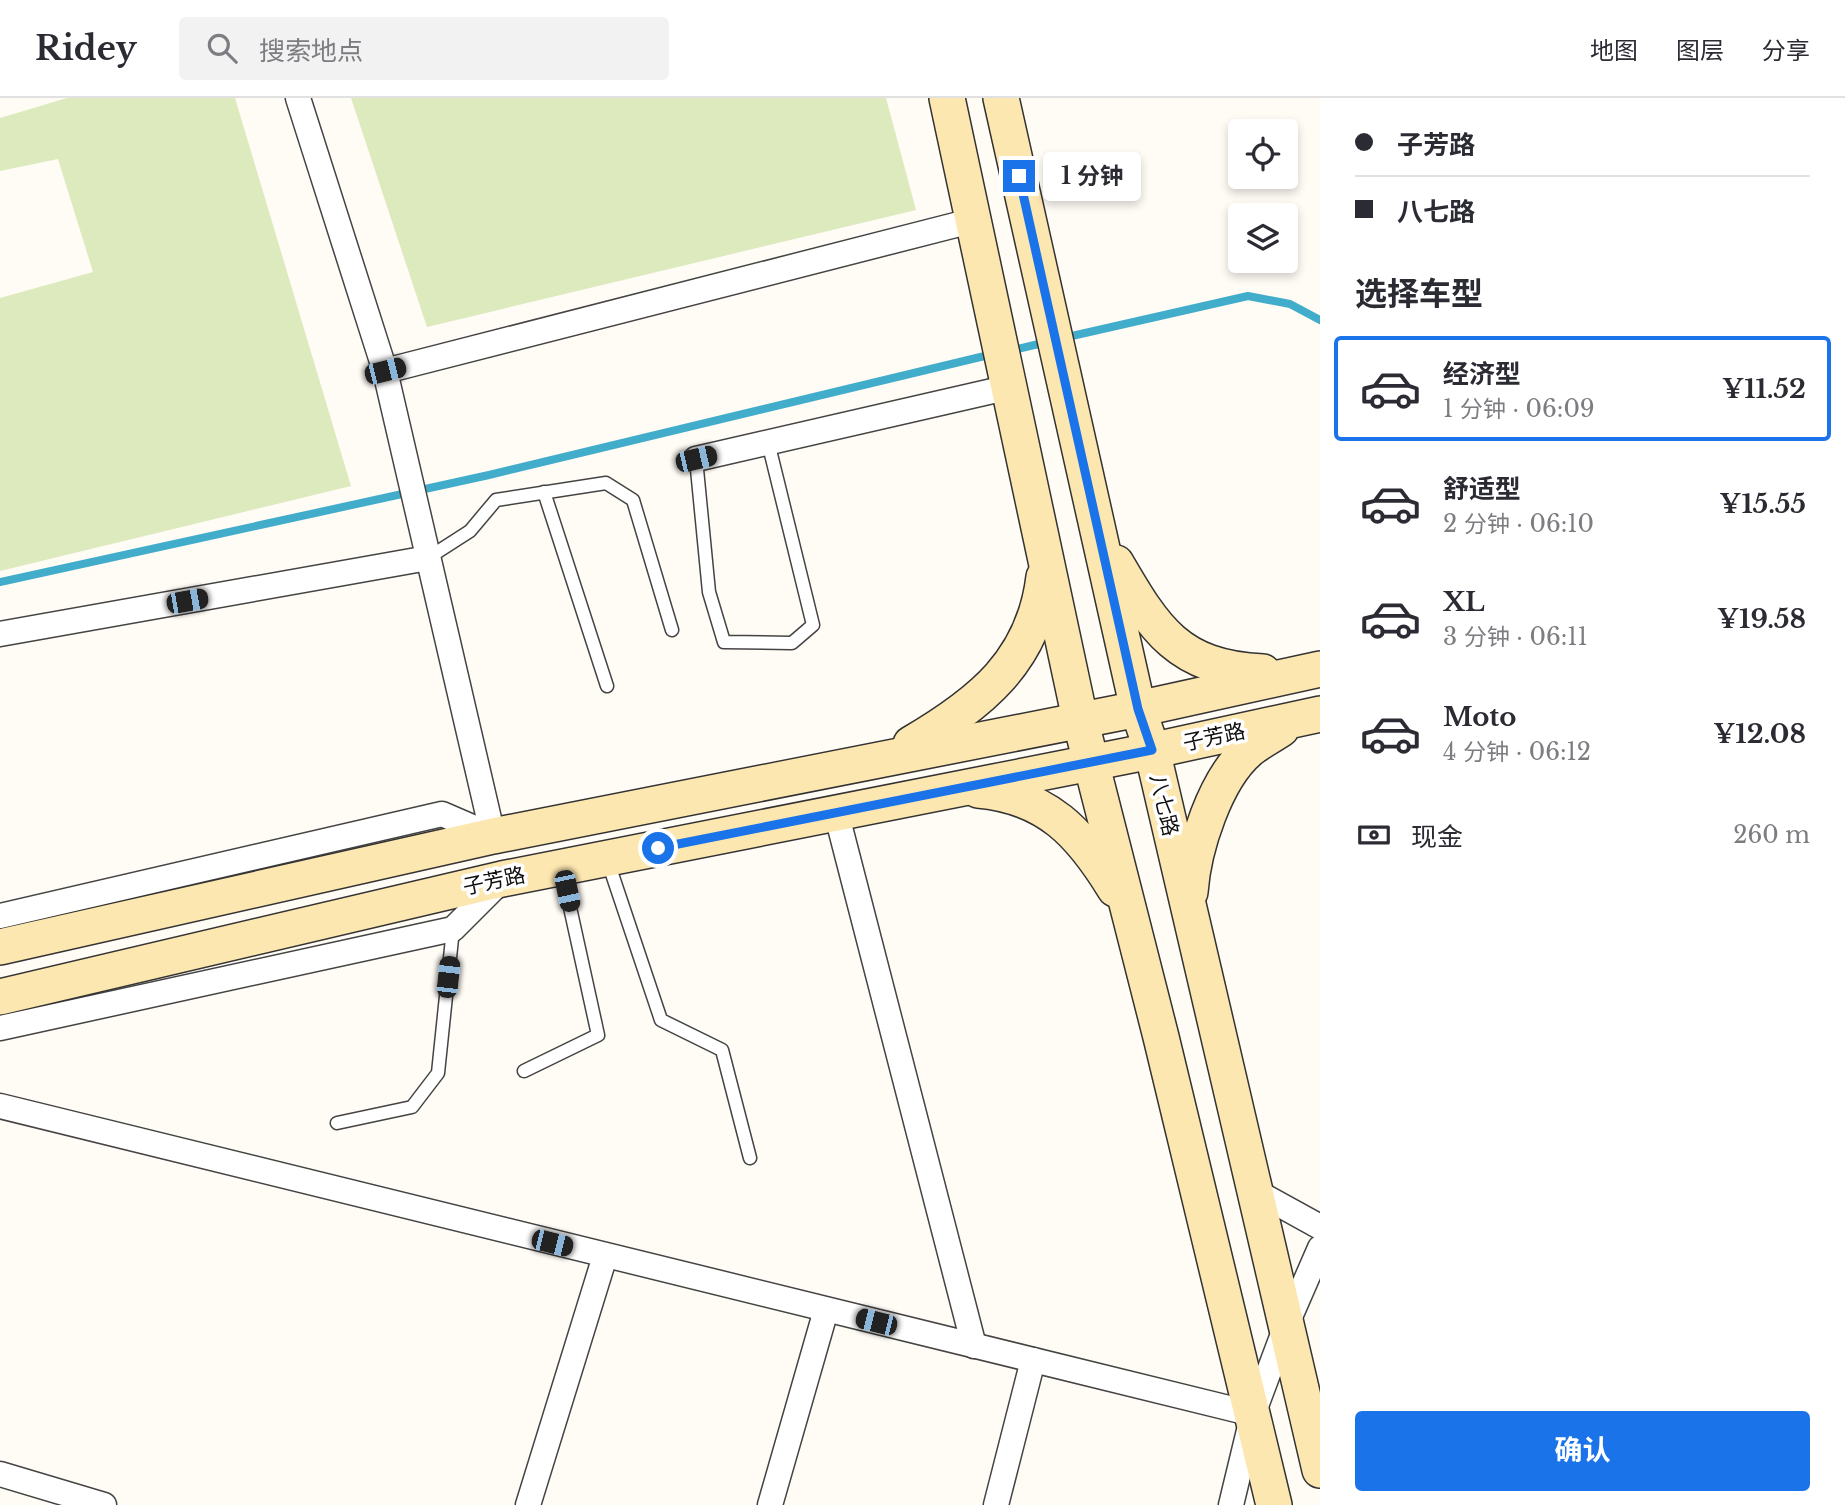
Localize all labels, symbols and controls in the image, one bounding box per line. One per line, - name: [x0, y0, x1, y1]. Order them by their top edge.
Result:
- search box: [179, 17, 669, 80]
- text: Ridey: [35, 28, 137, 69]
- icon: search: [203, 29, 241, 67]
- text: 搜索地点: [259, 35, 363, 67]
- text: 地图: [1590, 36, 1638, 65]
- text: 图层: [1676, 36, 1724, 65]
- text: 分享: [1762, 36, 1810, 65]
- map controls: [1228, 119, 1298, 273]
- button: locate: [1228, 119, 1298, 189]
- text: 子芳路: [1397, 129, 1475, 161]
- callout: 1 分钟: [1044, 152, 1142, 200]
- route end: [1003, 160, 1035, 192]
- text: 1 分钟: [1061, 162, 1123, 190]
- text: 八七路: [1397, 196, 1475, 228]
- button: layers: [1228, 203, 1298, 273]
- text: 选择车型: [1355, 274, 1483, 314]
- car: [363, 356, 408, 386]
- icon: car: [1359, 357, 1422, 420]
- text: 经济型: [1443, 358, 1521, 390]
- text: ¥11.52: [1722, 373, 1806, 405]
- text: 1 分钟 · 06:09: [1443, 395, 1595, 423]
- car: [674, 444, 719, 474]
- icon: car: [1359, 472, 1422, 535]
- text: 舒适型: [1443, 473, 1521, 505]
- text: ¥15.55: [1719, 488, 1806, 520]
- text: 2 分钟 · 06:10: [1443, 510, 1594, 538]
- text: XL: [1443, 586, 1485, 618]
- car: [165, 587, 210, 615]
- icon: car: [1359, 587, 1422, 650]
- text: ¥19.58: [1717, 603, 1806, 635]
- text: 3 分钟 · 06:11: [1443, 623, 1588, 651]
- text: Moto: [1443, 701, 1516, 733]
- icon: car: [1359, 702, 1422, 765]
- street label: 子芳路: [1180, 718, 1248, 756]
- text: ¥12.08: [1713, 718, 1806, 750]
- text: 4 分钟 · 06:12: [1443, 738, 1591, 766]
- street label: 八七路: [1144, 771, 1184, 839]
- icon: cash: [1355, 816, 1393, 854]
- text: 现金: [1411, 821, 1463, 853]
- text: 260 m: [1733, 821, 1810, 849]
- route start: [642, 832, 674, 864]
- street label: 子芳路: [460, 862, 528, 900]
- car: [553, 868, 582, 914]
- car: [436, 955, 461, 999]
- car: [530, 1228, 575, 1258]
- car: [854, 1307, 899, 1337]
- button: 确认: [1355, 1411, 1810, 1491]

